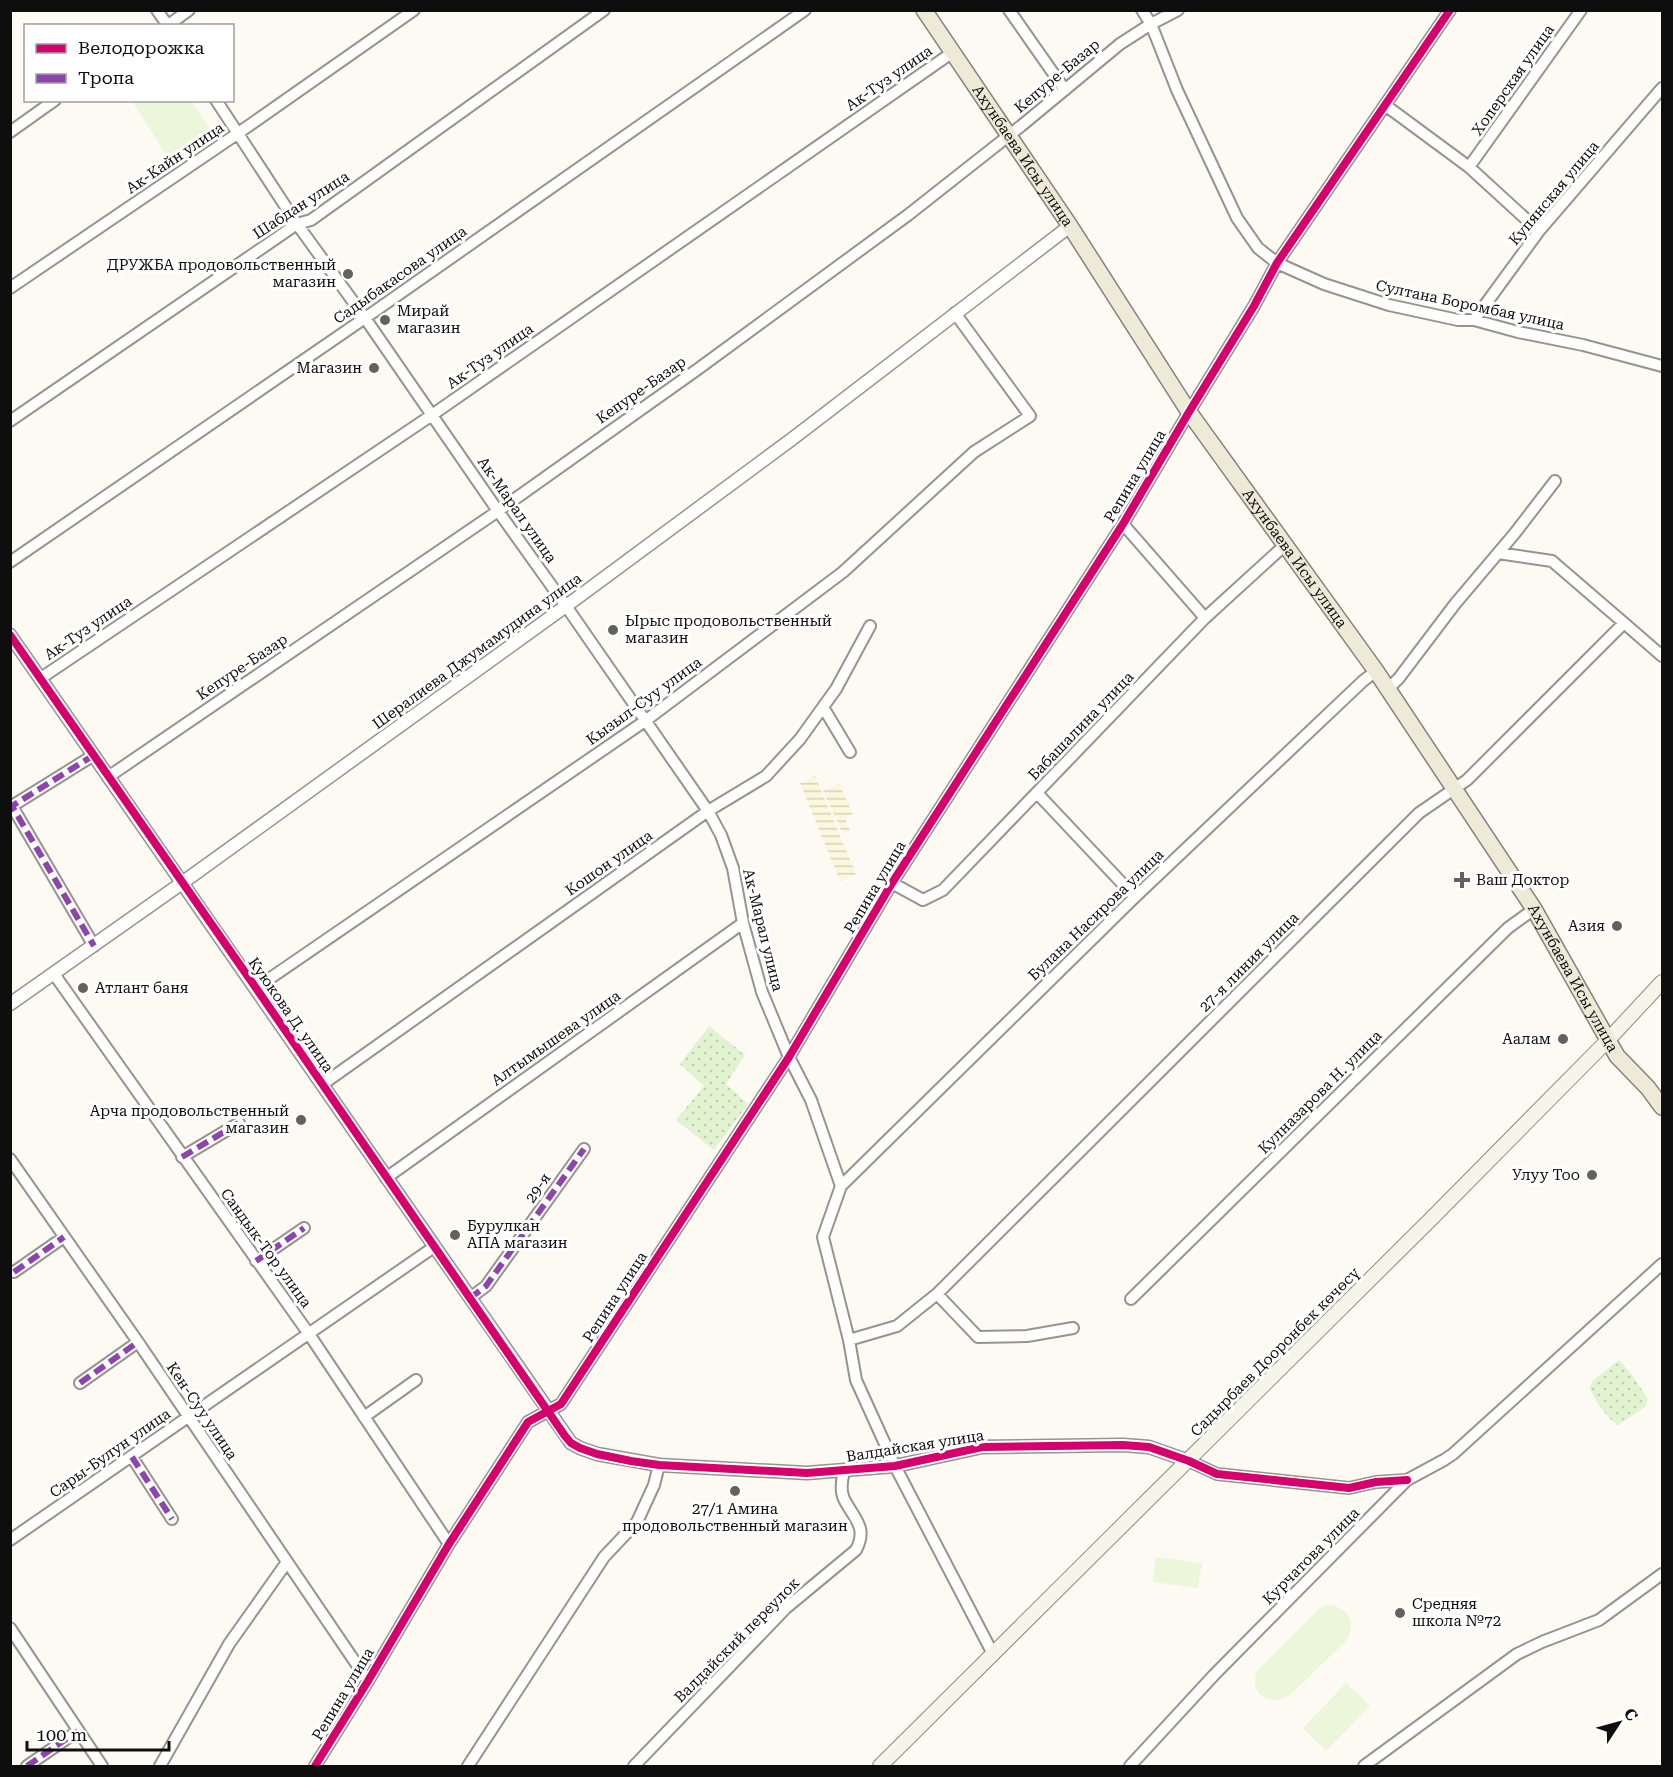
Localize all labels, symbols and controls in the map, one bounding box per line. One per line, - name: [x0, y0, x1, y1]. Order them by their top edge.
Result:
- street label: Хоперская улица: [1468, 21, 1558, 139]
- legend: [24, 24, 234, 102]
- street label: Кепуре-Базар: [1011, 35, 1103, 117]
- text: Велодорожка: [78, 37, 204, 58]
- street label: Ак-Туз улица: [842, 42, 936, 114]
- text: Тропа: [78, 67, 134, 88]
- street label: Ахунбаева Исы улица: [968, 82, 1077, 230]
- street label: Ак-Кайн улица: [123, 119, 227, 197]
- street label: Купянская улица: [1505, 137, 1603, 249]
- street label: Шабдан улица: [250, 167, 352, 243]
- street label: Садыбакасова улица: [330, 222, 470, 328]
- place label: ДРУЖБА продовольственный магазин: [107, 256, 336, 291]
- marker: ДРУЖБА продовольственный магазин: [341, 267, 355, 281]
- street label: Султана Боромбая улица: [1374, 276, 1566, 334]
- place label: Мирай магазин: [397, 302, 461, 337]
- marker: Мирай магазин: [378, 313, 392, 327]
- street label: Ак-Туз улица: [443, 320, 537, 392]
- street label: Кепуре-Базар: [593, 352, 690, 428]
- place label: Магазин: [297, 359, 362, 377]
- marker: Магазин: [367, 361, 381, 375]
- street label: Репина улица: [1100, 427, 1170, 525]
- street label: Ак-Марал улица: [474, 453, 560, 567]
- street label: Ахунбаева Исы улица: [1238, 485, 1351, 631]
- street label: Шералиева Джумамудина улица: [369, 569, 585, 733]
- street label: Ак-Туз улица: [41, 592, 135, 664]
- place label: Ырыс продовольственный магазин: [625, 612, 832, 647]
- marker: Ырыс продовольственный магазин: [606, 623, 620, 637]
- street label: Кепуре-Базар: [193, 630, 291, 704]
- street label: Кызыл-Суу улица: [583, 653, 705, 749]
- street label: Бабашалина улица: [1025, 668, 1137, 784]
- street label: Кошон улица: [562, 826, 656, 900]
- street label: Репина улица: [840, 838, 910, 936]
- street label: Булана Насирова улица: [1025, 846, 1167, 984]
- street label: Ак-Марал улица: [739, 867, 787, 993]
- marker: Ваш Доктор: [1453, 871, 1471, 889]
- place label: Ваш Доктор: [1476, 871, 1569, 889]
- street label: Ахунбаева Исы улица: [1524, 901, 1622, 1055]
- street label: 27-я линия улица: [1195, 908, 1303, 1016]
- place label: Азия: [1568, 917, 1605, 935]
- marker: Азия: [1610, 919, 1624, 933]
- street label: Куюкова Д. улица: [245, 954, 337, 1076]
- place label: Атлант баня: [95, 979, 188, 997]
- marker: Атлант баня: [76, 981, 90, 995]
- street label: Алтымышева улица: [488, 987, 624, 1089]
- street label: Кулназарова Н. улица: [1255, 1027, 1385, 1157]
- place label: Аалам: [1502, 1030, 1551, 1048]
- marker: Аалам: [1556, 1032, 1570, 1046]
- place label: Арча продовольственный магазин: [90, 1102, 289, 1137]
- marker: Арча продовольственный магазин: [294, 1113, 308, 1127]
- place label: Улуу Тоо: [1512, 1166, 1580, 1184]
- marker: Улуу Тоо: [1585, 1168, 1599, 1182]
- street label: 29-я: [521, 1170, 555, 1206]
- street label: Сандык-Тор улица: [217, 1185, 315, 1311]
- place label: Бурулкан АПА магазин: [467, 1217, 568, 1252]
- marker: Бурулкан АПА магазин: [448, 1228, 462, 1242]
- street label: Репина улица: [579, 1248, 651, 1346]
- street label: Садырбаев Дооронбек көчөсү: [1187, 1264, 1363, 1440]
- street label: Кен-Суу улица: [163, 1359, 241, 1463]
- street label: Сары-Булун улица: [46, 1405, 174, 1501]
- street label: Валдайская улица: [845, 1426, 985, 1466]
- marker: 27/1 Амина продовольственный магазин: [728, 1484, 742, 1498]
- place label: 27/1 Амина продовольственный магазин: [622, 1500, 848, 1535]
- street label: Курчатова улица: [1259, 1504, 1363, 1608]
- street label: Валдайский переулок: [671, 1573, 804, 1706]
- place label: Средняя школа №72: [1412, 1595, 1501, 1630]
- marker: Средняя школа №72: [1393, 1606, 1407, 1620]
- street label: Репина улица: [308, 1645, 378, 1743]
- north arrow: [1589, 1693, 1649, 1753]
- text: С: [1620, 1704, 1642, 1725]
- scale bar: [27, 1714, 170, 1752]
- text: 100 m: [36, 1724, 87, 1745]

